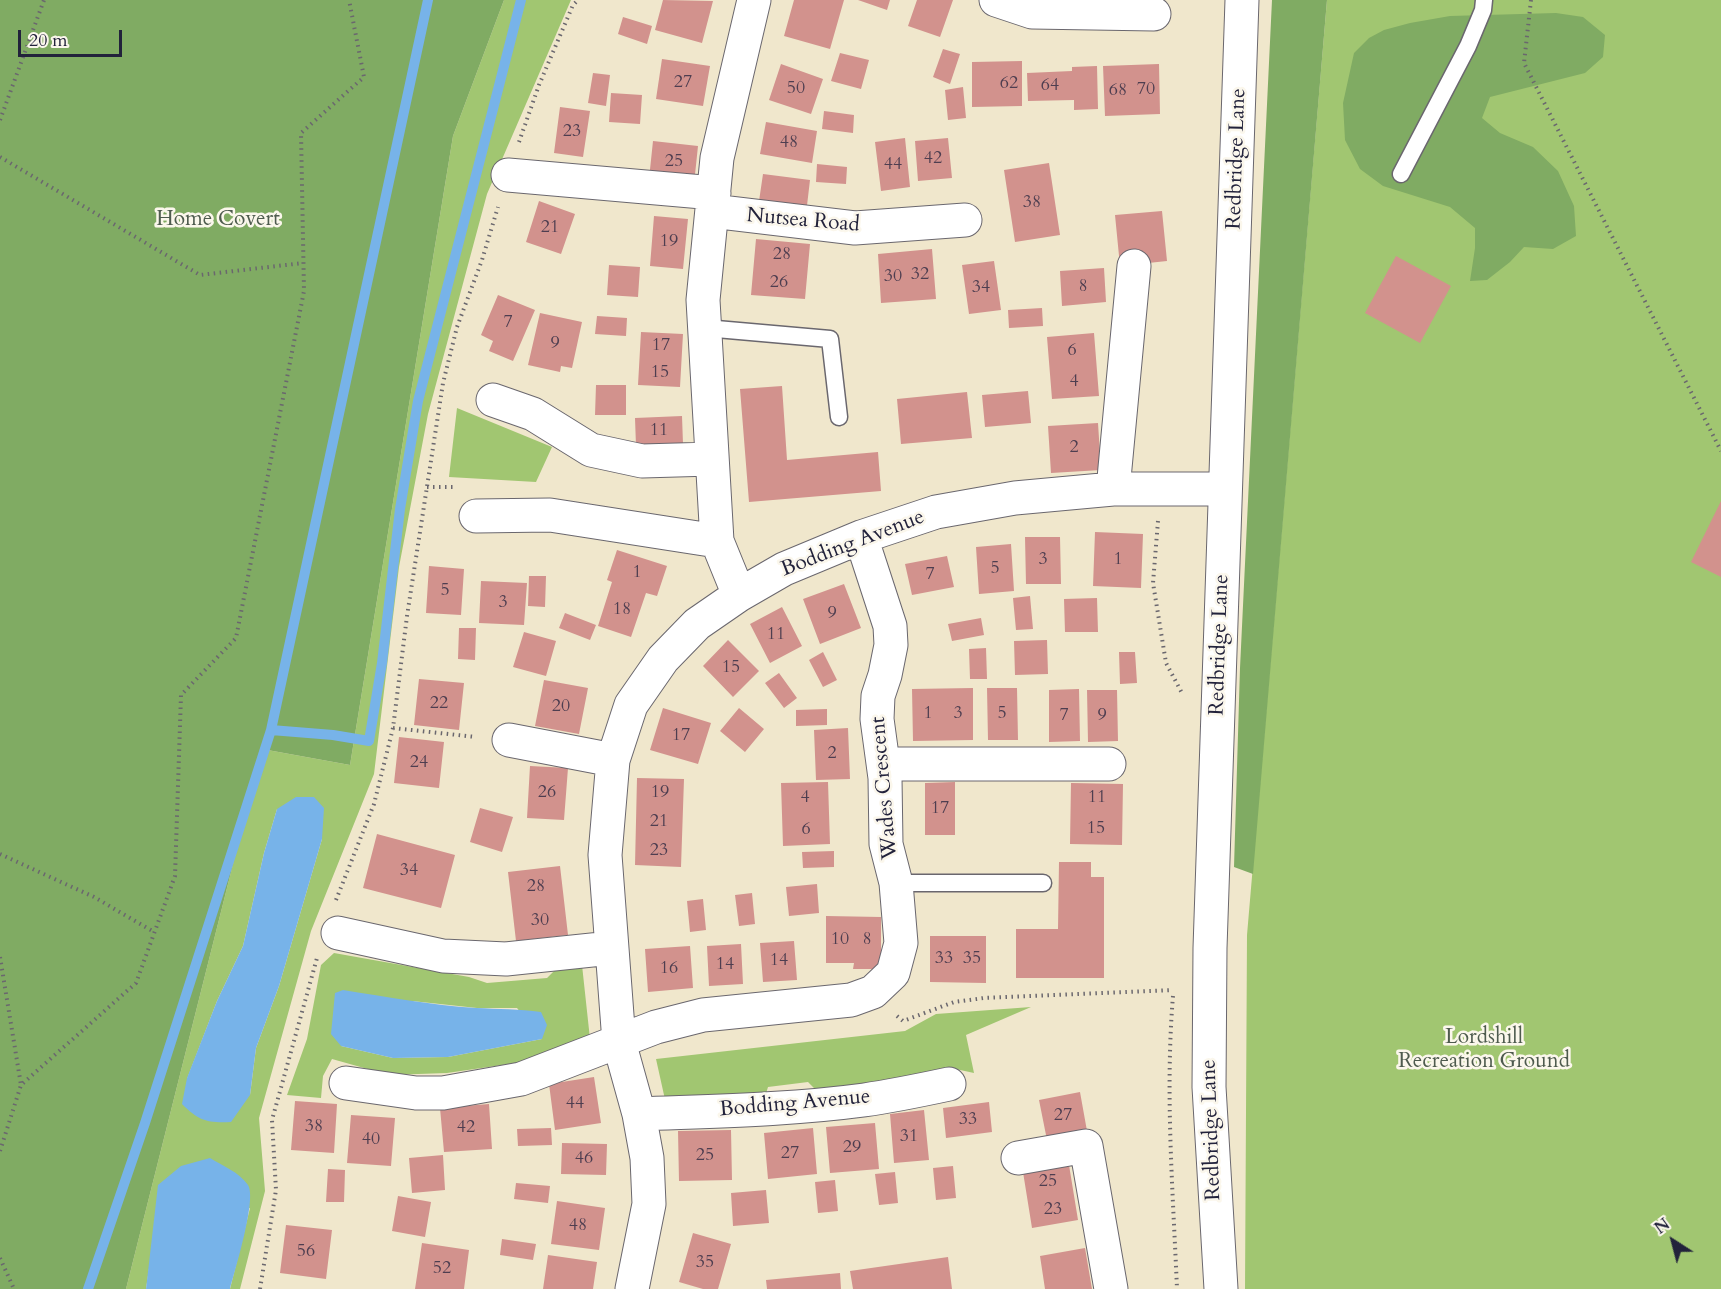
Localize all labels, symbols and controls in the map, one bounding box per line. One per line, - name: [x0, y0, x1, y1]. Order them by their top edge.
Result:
- scale bar: [21, 18, 124, 56]
- text: 20 m: [29, 28, 68, 53]
- house number: 27: [674, 72, 692, 94]
- house number: 62: [1000, 73, 1018, 95]
- house number: 64: [1041, 75, 1059, 97]
- house number: 50: [787, 78, 805, 100]
- house number: 70: [1137, 79, 1155, 101]
- house number: 68: [1109, 80, 1127, 102]
- street label: Redbridge Lane: [1222, 88, 1252, 230]
- house number: 23: [563, 121, 581, 143]
- house number: 48: [780, 132, 798, 154]
- house number: 42: [924, 148, 942, 170]
- house number: 25: [665, 151, 683, 173]
- house number: 44: [884, 154, 902, 176]
- house number: 38: [1023, 192, 1041, 214]
- street label: Nutsea Road: [745, 204, 861, 238]
- park label: Home Covert: [156, 207, 280, 233]
- house number: 21: [541, 217, 559, 239]
- house number: 19: [660, 231, 678, 253]
- house number: 28: [773, 244, 791, 266]
- house number: 32: [911, 264, 929, 286]
- house number: 30: [884, 266, 902, 288]
- house number: 26: [770, 272, 788, 294]
- house number: 8: [1078, 276, 1088, 298]
- house number: 34: [972, 277, 990, 299]
- house number: 7: [503, 312, 513, 334]
- house number: 9: [550, 333, 560, 355]
- house number: 17: [652, 335, 670, 357]
- house number: 6: [1067, 340, 1077, 362]
- house number: 15: [651, 362, 669, 384]
- house number: 4: [1069, 371, 1079, 393]
- house number: 11: [650, 420, 668, 442]
- house number: 2: [1069, 437, 1079, 459]
- street label: Bodding Avenue: [778, 505, 928, 583]
- house number: 3: [1038, 549, 1048, 571]
- house number: 1: [1113, 549, 1123, 571]
- house number: 5: [990, 558, 1000, 580]
- house number: 1: [632, 562, 642, 584]
- house number: 7: [925, 564, 935, 586]
- street label: Redbridge Lane: [1205, 574, 1235, 716]
- house number: 5: [440, 580, 450, 602]
- house number: 3: [498, 592, 508, 614]
- house number: 18: [613, 599, 631, 621]
- house number: 9: [827, 603, 837, 625]
- house number: 11: [767, 624, 785, 646]
- house number: 15: [722, 657, 740, 679]
- house number: 22: [430, 693, 448, 715]
- house number: 20: [552, 696, 570, 718]
- house number: 1: [923, 703, 933, 725]
- house number: 3: [953, 703, 963, 725]
- house number: 5: [997, 703, 1007, 725]
- house number: 7: [1059, 705, 1069, 727]
- house number: 9: [1097, 705, 1107, 727]
- street label: Wades Crescent: [866, 715, 904, 861]
- house number: 17: [672, 725, 690, 747]
- house number: 2: [827, 743, 837, 765]
- house number: 24: [410, 752, 428, 774]
- house number: 26: [538, 782, 556, 804]
- house number: 19: [651, 782, 669, 804]
- house number: 4: [800, 787, 810, 809]
- house number: 11: [1088, 787, 1106, 809]
- house number: 17: [931, 798, 949, 820]
- house number: 21: [650, 811, 668, 833]
- house number: 15: [1087, 818, 1105, 840]
- house number: 6: [801, 819, 811, 841]
- house number: 23: [650, 840, 668, 862]
- house number: 34: [400, 860, 418, 882]
- house number: 28: [527, 876, 545, 898]
- house number: 30: [531, 910, 549, 932]
- house number: 10: [831, 929, 849, 951]
- house number: 8: [862, 929, 872, 951]
- house number: 33: [935, 948, 953, 970]
- house number: 35: [963, 948, 981, 970]
- house number: 14: [770, 950, 788, 972]
- house number: 14: [716, 954, 734, 976]
- house number: 16: [660, 958, 678, 980]
- park label: Lordshill Recreation Ground: [1398, 1025, 1570, 1075]
- street label: Redbridge Lane: [1197, 1059, 1227, 1201]
- street label: Bodding Avenue: [719, 1085, 871, 1123]
- house number: 44: [566, 1093, 584, 1115]
- house number: 27: [1054, 1105, 1072, 1127]
- house number: 33: [959, 1109, 977, 1131]
- house number: 38: [305, 1116, 323, 1138]
- house number: 42: [457, 1117, 475, 1139]
- house number: 31: [900, 1126, 918, 1148]
- house number: 40: [362, 1129, 380, 1151]
- house number: 29: [843, 1137, 861, 1159]
- house number: 27: [781, 1143, 799, 1165]
- house number: 25: [696, 1145, 714, 1167]
- house number: 46: [575, 1148, 593, 1170]
- house number: 25: [1039, 1171, 1057, 1193]
- house number: 23: [1044, 1199, 1062, 1221]
- north arrow: [1643, 1211, 1703, 1271]
- text: N: [1650, 1213, 1674, 1239]
- house number: 48: [569, 1215, 587, 1237]
- house number: 56: [297, 1241, 315, 1263]
- house number: 35: [696, 1252, 714, 1274]
- house number: 52: [433, 1258, 451, 1280]

